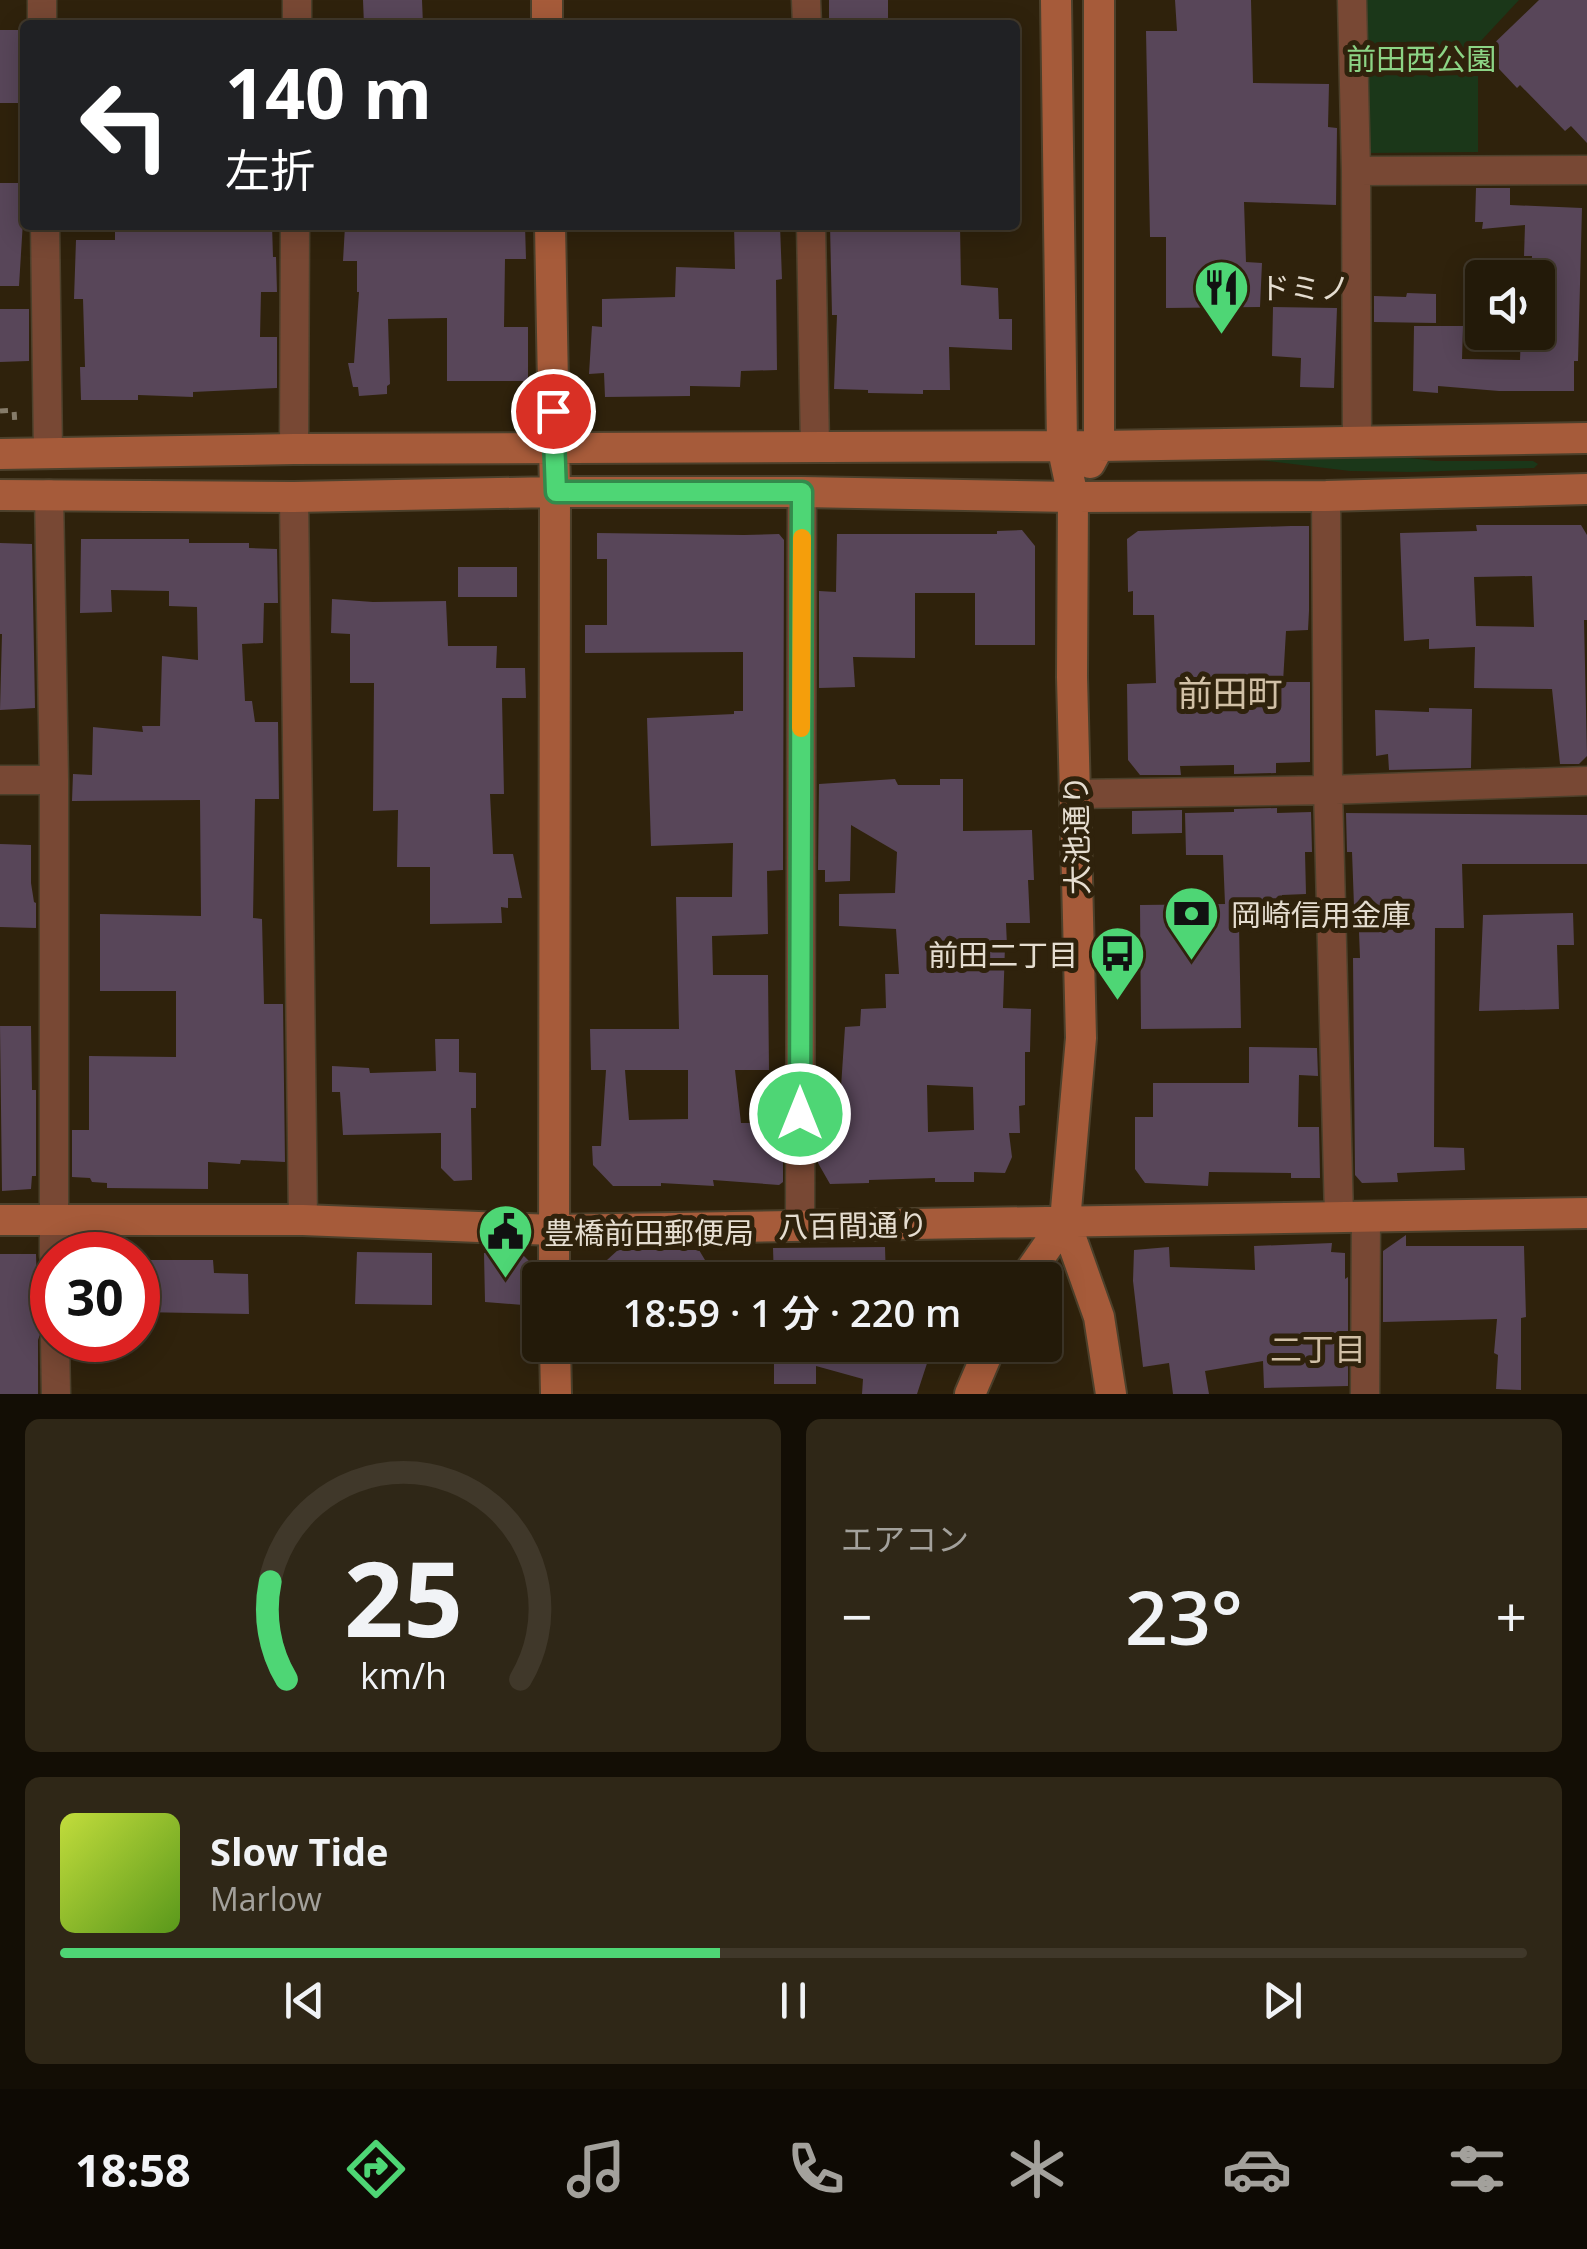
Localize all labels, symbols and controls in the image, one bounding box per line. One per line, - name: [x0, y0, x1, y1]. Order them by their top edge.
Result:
- park label: 前田西公園: [1346, 38, 1496, 79]
- text: 140 m: [225, 44, 432, 140]
- icon: left: [60, 60, 190, 190]
- text: 左折: [225, 139, 315, 200]
- restaurant icon: ドミノ: [1191, 257, 1251, 336]
- map controls: [1465, 260, 1555, 350]
- button: sound: [1465, 260, 1555, 350]
- place label: ドミノ: [1260, 267, 1350, 308]
- pin: [511, 369, 596, 454]
- icon: arrive: [526, 384, 581, 439]
- district label: 前田町: [1177, 669, 1283, 716]
- street label: 大池通り: [1054, 775, 1098, 895]
- bank icon: 岡崎信用金庫: [1162, 884, 1222, 963]
- place label: 岡崎信用金庫: [1231, 894, 1411, 935]
- bus stop icon: 前田二丁目: [1087, 924, 1147, 1003]
- place label: 前田二丁目: [928, 934, 1078, 975]
- position arrow: [748, 1062, 852, 1166]
- public building icon: 豊橋前田郵便局: [475, 1202, 535, 1281]
- street label: 八百間通り: [778, 1203, 928, 1247]
- place label: 豊橋前田郵便局: [544, 1212, 754, 1253]
- speed limit sign: 30: [30, 1232, 160, 1362]
- text: 18:59 · 1 分 · 220 m: [623, 1286, 961, 1338]
- district label: 二丁目: [1270, 1327, 1366, 1370]
- text: エアコン: [841, 1517, 969, 1560]
- text: 25: [344, 1526, 462, 1667]
- text: 23°: [1125, 1565, 1243, 1667]
- text: −: [841, 1578, 872, 1653]
- text: +: [1496, 1578, 1527, 1653]
- text: km/h: [360, 1651, 446, 1699]
- text: Slow Tide: [210, 1825, 389, 1877]
- text: Marlow: [210, 1877, 322, 1920]
- icon: previous: [277, 1973, 332, 2028]
- icon: pause: [766, 1973, 821, 2028]
- icon: next: [1255, 1973, 1310, 2028]
- icon: directions: [341, 2134, 411, 2204]
- icon: music: [561, 2134, 631, 2204]
- icon: phone: [781, 2134, 851, 2204]
- icon: climate: [1002, 2134, 1072, 2204]
- icon: car: [1222, 2134, 1292, 2204]
- icon: filters: [1442, 2134, 1512, 2204]
- text: 18:58: [75, 2139, 191, 2200]

